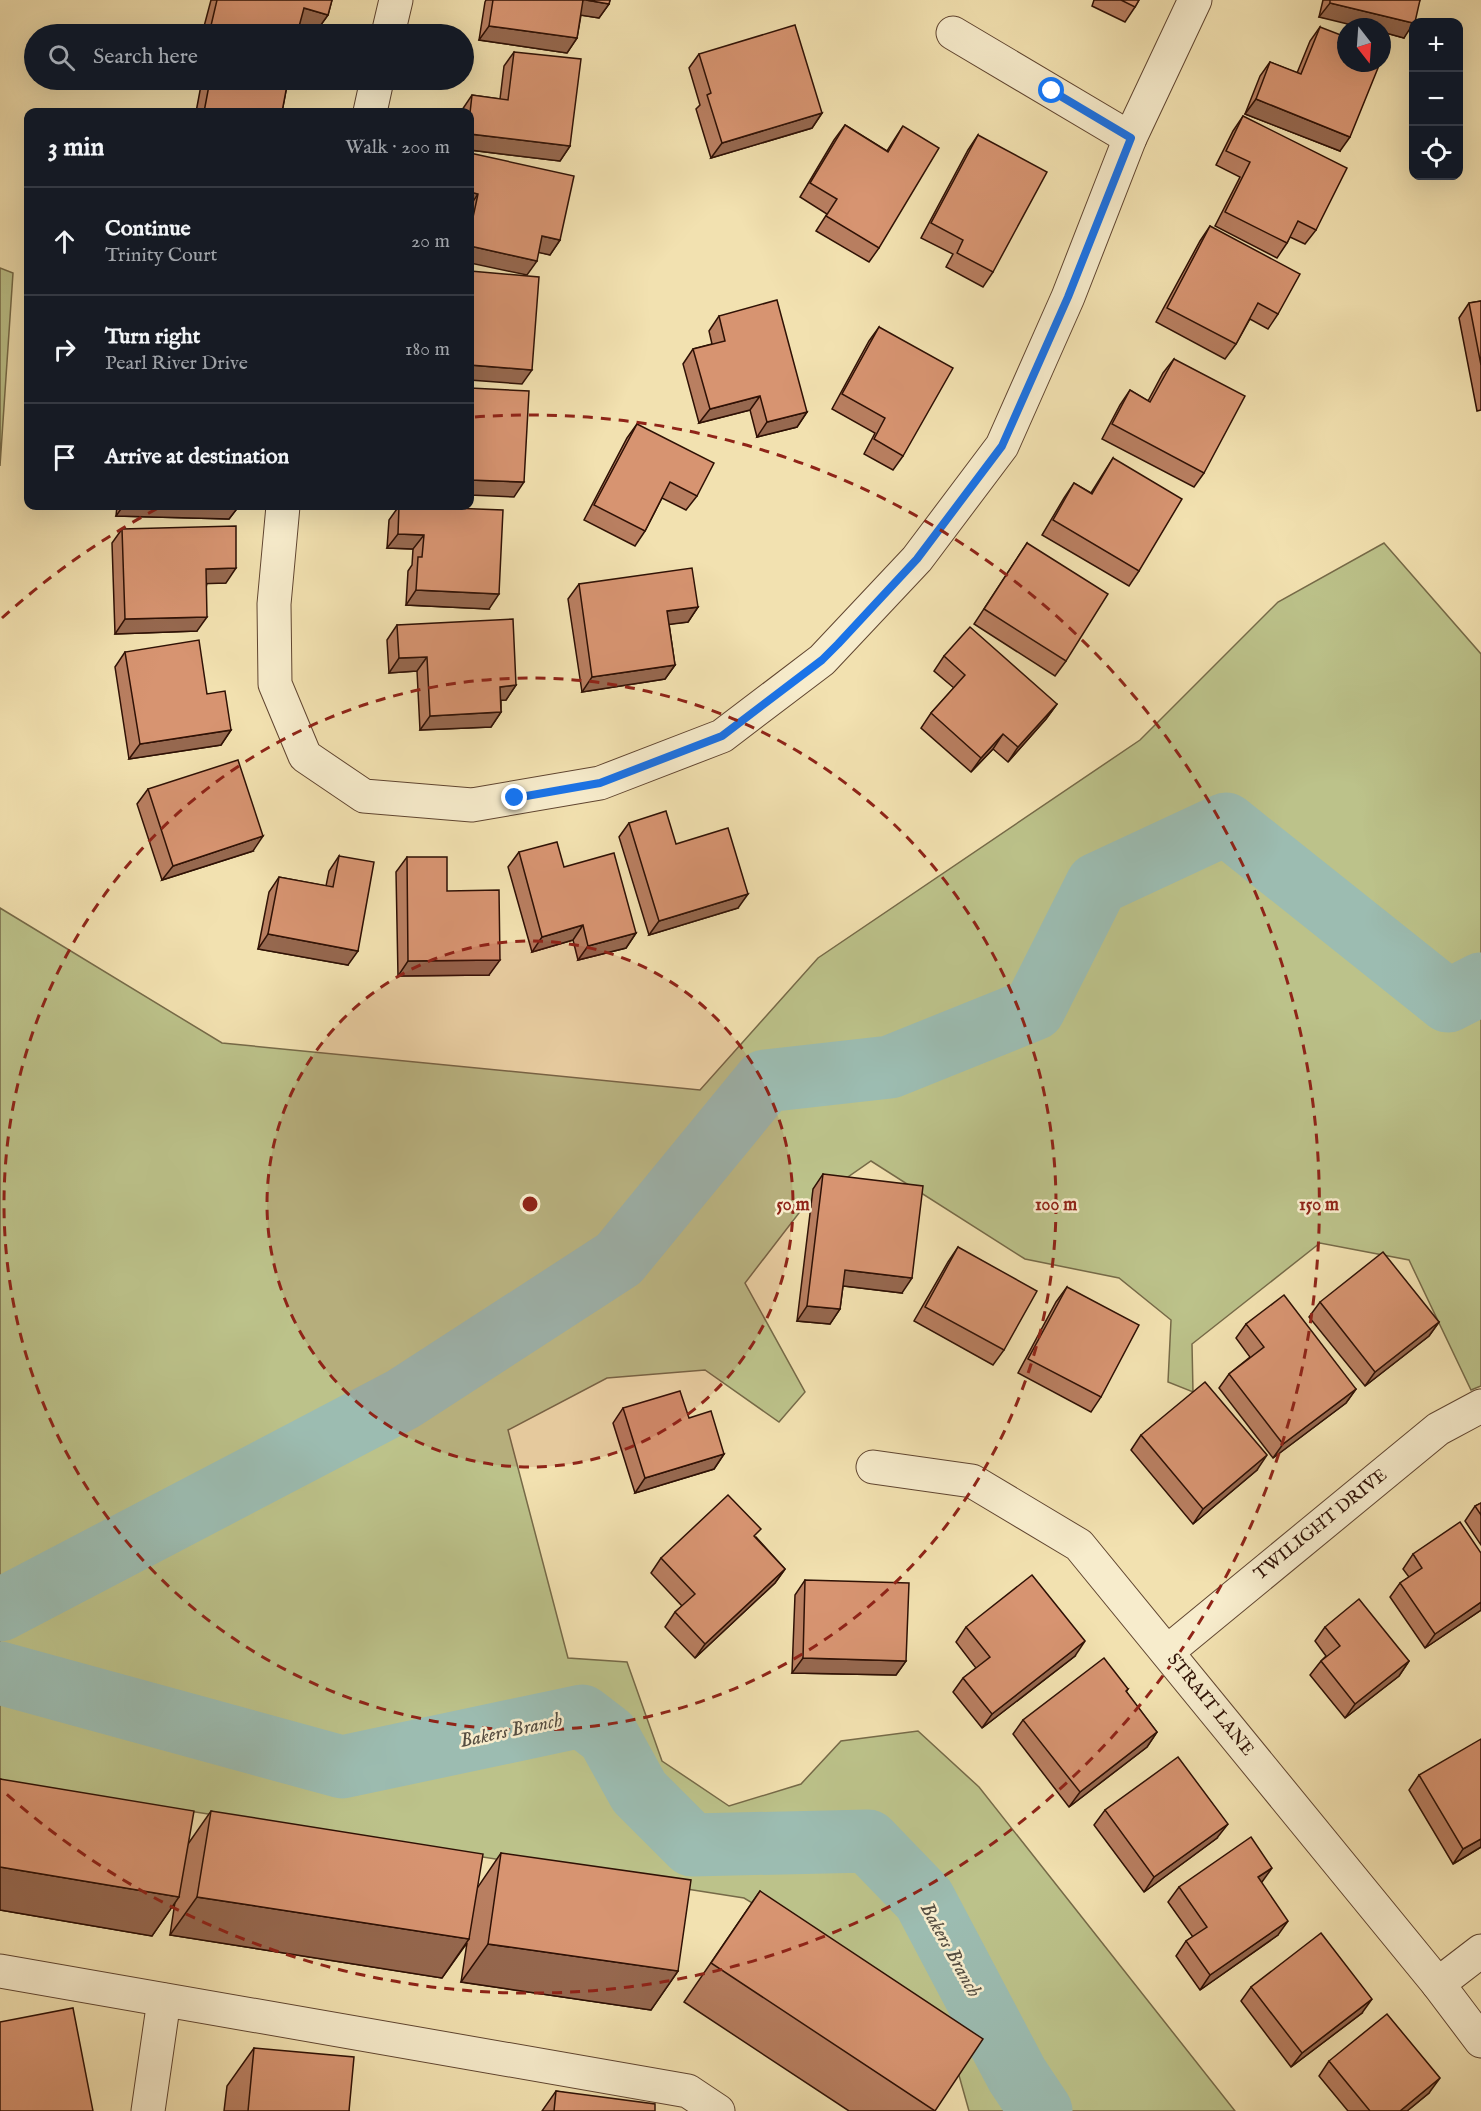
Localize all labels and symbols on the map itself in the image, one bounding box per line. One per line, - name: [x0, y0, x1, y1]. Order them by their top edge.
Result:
- north arrow: [1337, 18, 1391, 72]
- route start: [1038, 77, 1064, 103]
- route end: [501, 784, 527, 810]
- centre of rings: [520, 1194, 540, 1214]
- text: 50 m: [776, 1194, 810, 1217]
- text: 100 m: [1035, 1194, 1077, 1217]
- text: 150 m: [1299, 1194, 1339, 1217]
- street label: TWILIGHT DRIVE: [1250, 1464, 1392, 1586]
- street label: STRAIT LANE: [1161, 1649, 1259, 1761]
- water label: Bakers Branch: [457, 1708, 565, 1754]
- water label: Bakers Branch: [914, 1898, 986, 2002]

